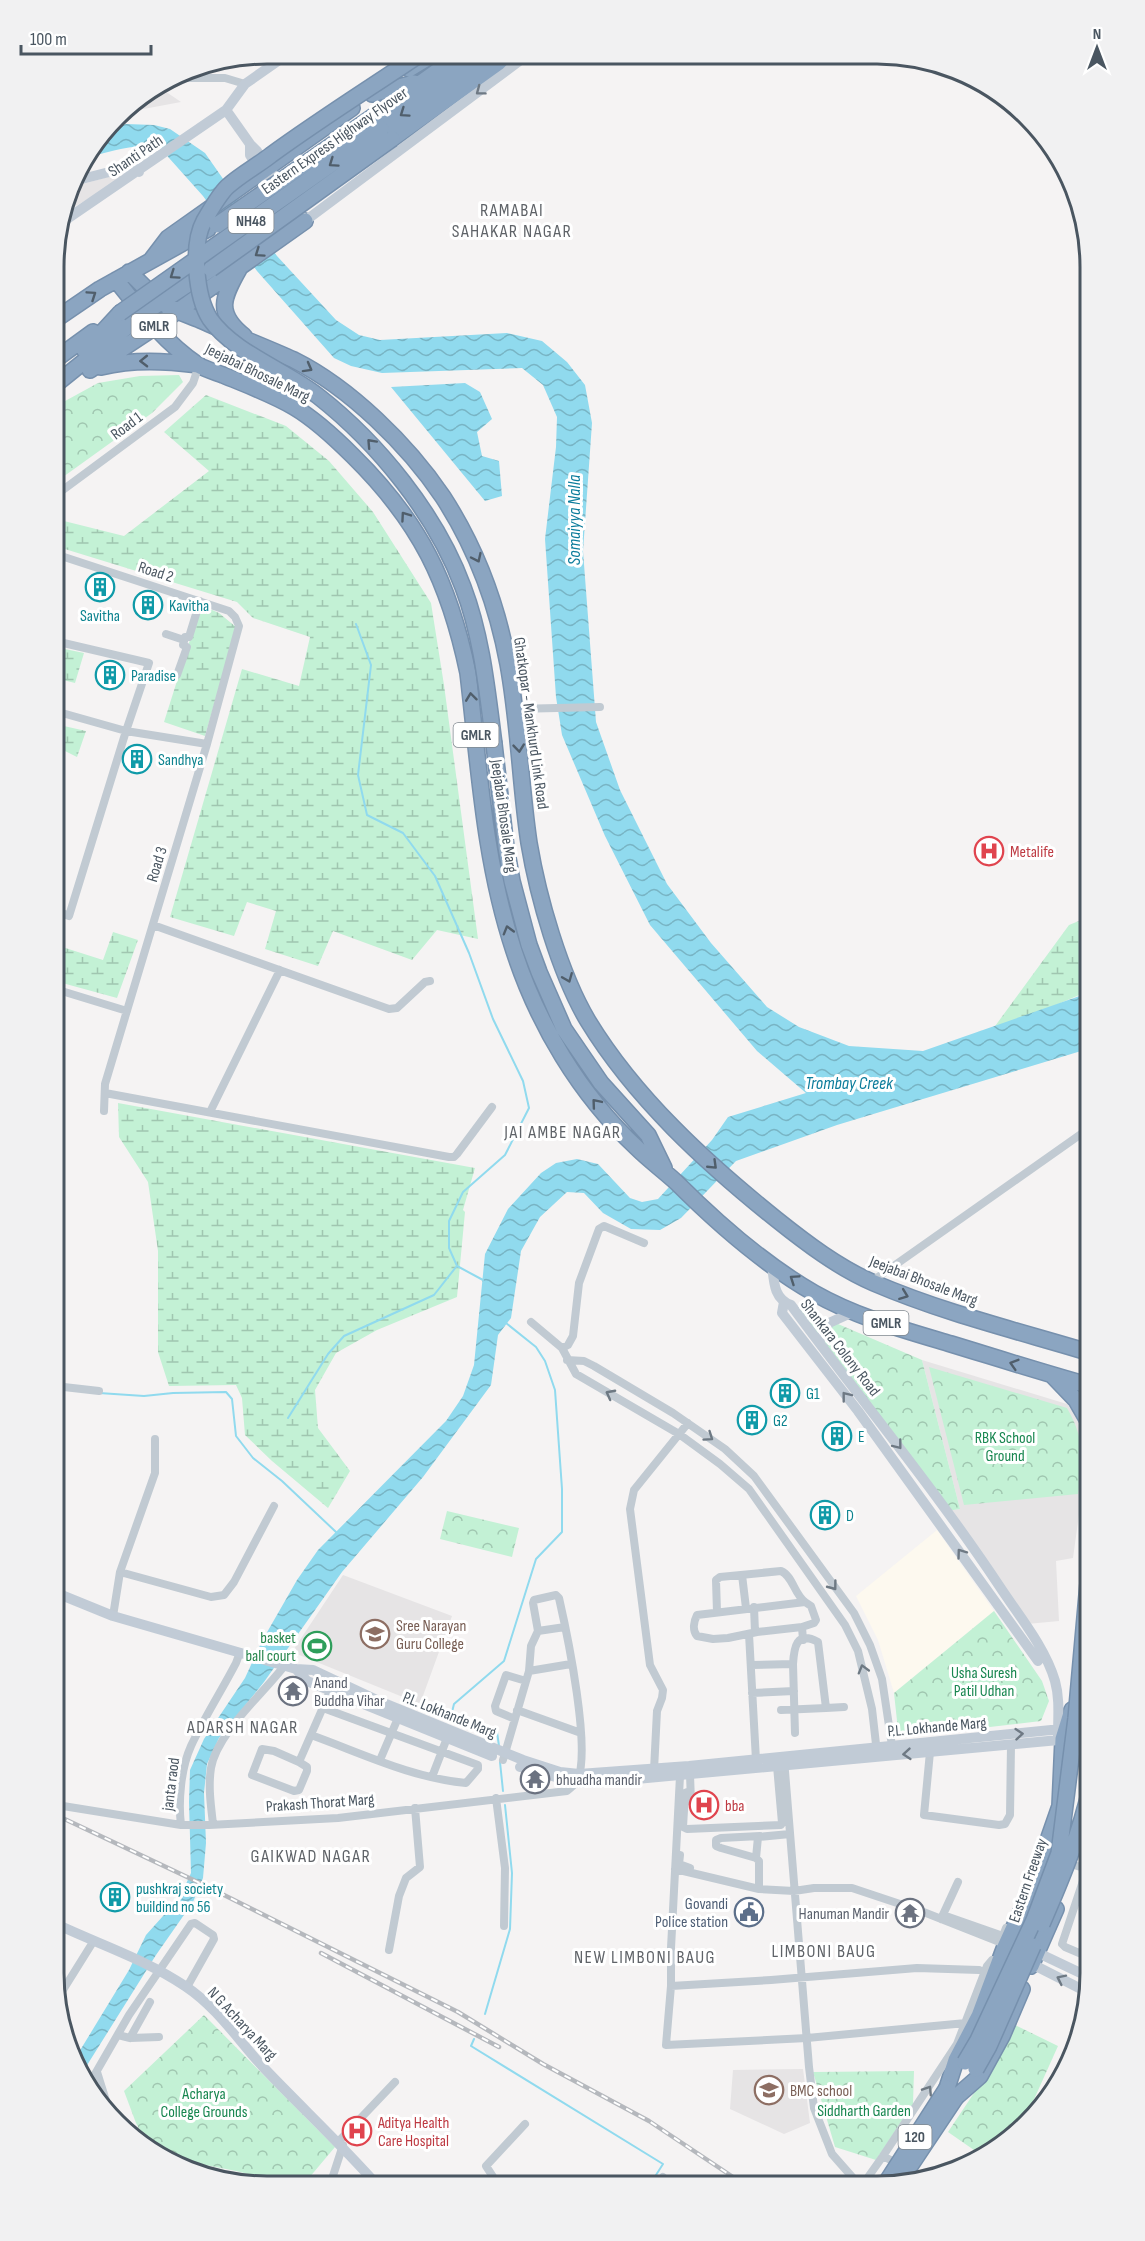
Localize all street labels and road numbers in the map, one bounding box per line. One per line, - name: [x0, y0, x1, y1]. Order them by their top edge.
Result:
- street label: Eastern Express Highway Flyover: [258, 83, 412, 199]
- street label: Shanti Path: [105, 131, 167, 181]
- road number: NH48: [228, 209, 274, 233]
- road number: GMLR: [132, 314, 176, 338]
- street label: Jeejabai Bhosale Marg: [201, 339, 313, 407]
- street label: Road 1: [107, 408, 147, 444]
- street label: Road 2: [136, 558, 175, 587]
- street label: Ghatkopar - Mankhurd Link Road: [509, 636, 552, 810]
- road number: GMLR: [454, 723, 498, 747]
- street label: Jeejabai Bhosale Marg: [486, 757, 521, 874]
- street label: Road 3: [143, 844, 172, 884]
- street label: Jeejabai Bhosale Marg: [866, 1252, 980, 1311]
- street label: Shankara Colony Road: [796, 1296, 884, 1400]
- road number: GMLR: [864, 1311, 908, 1335]
- street label: P.L. Lokhande Marg: [400, 1688, 499, 1743]
- street label: P.L. Lokhande Marg: [887, 1714, 987, 1741]
- street label: janta raod: [159, 1757, 184, 1813]
- street label: Prakash Thorat Marg: [265, 1790, 375, 1817]
- street label: Eastern Freeway: [1005, 1836, 1052, 1925]
- street label: N G Acharya Marg: [203, 1983, 281, 2065]
- road number: 120: [898, 2125, 932, 2149]

